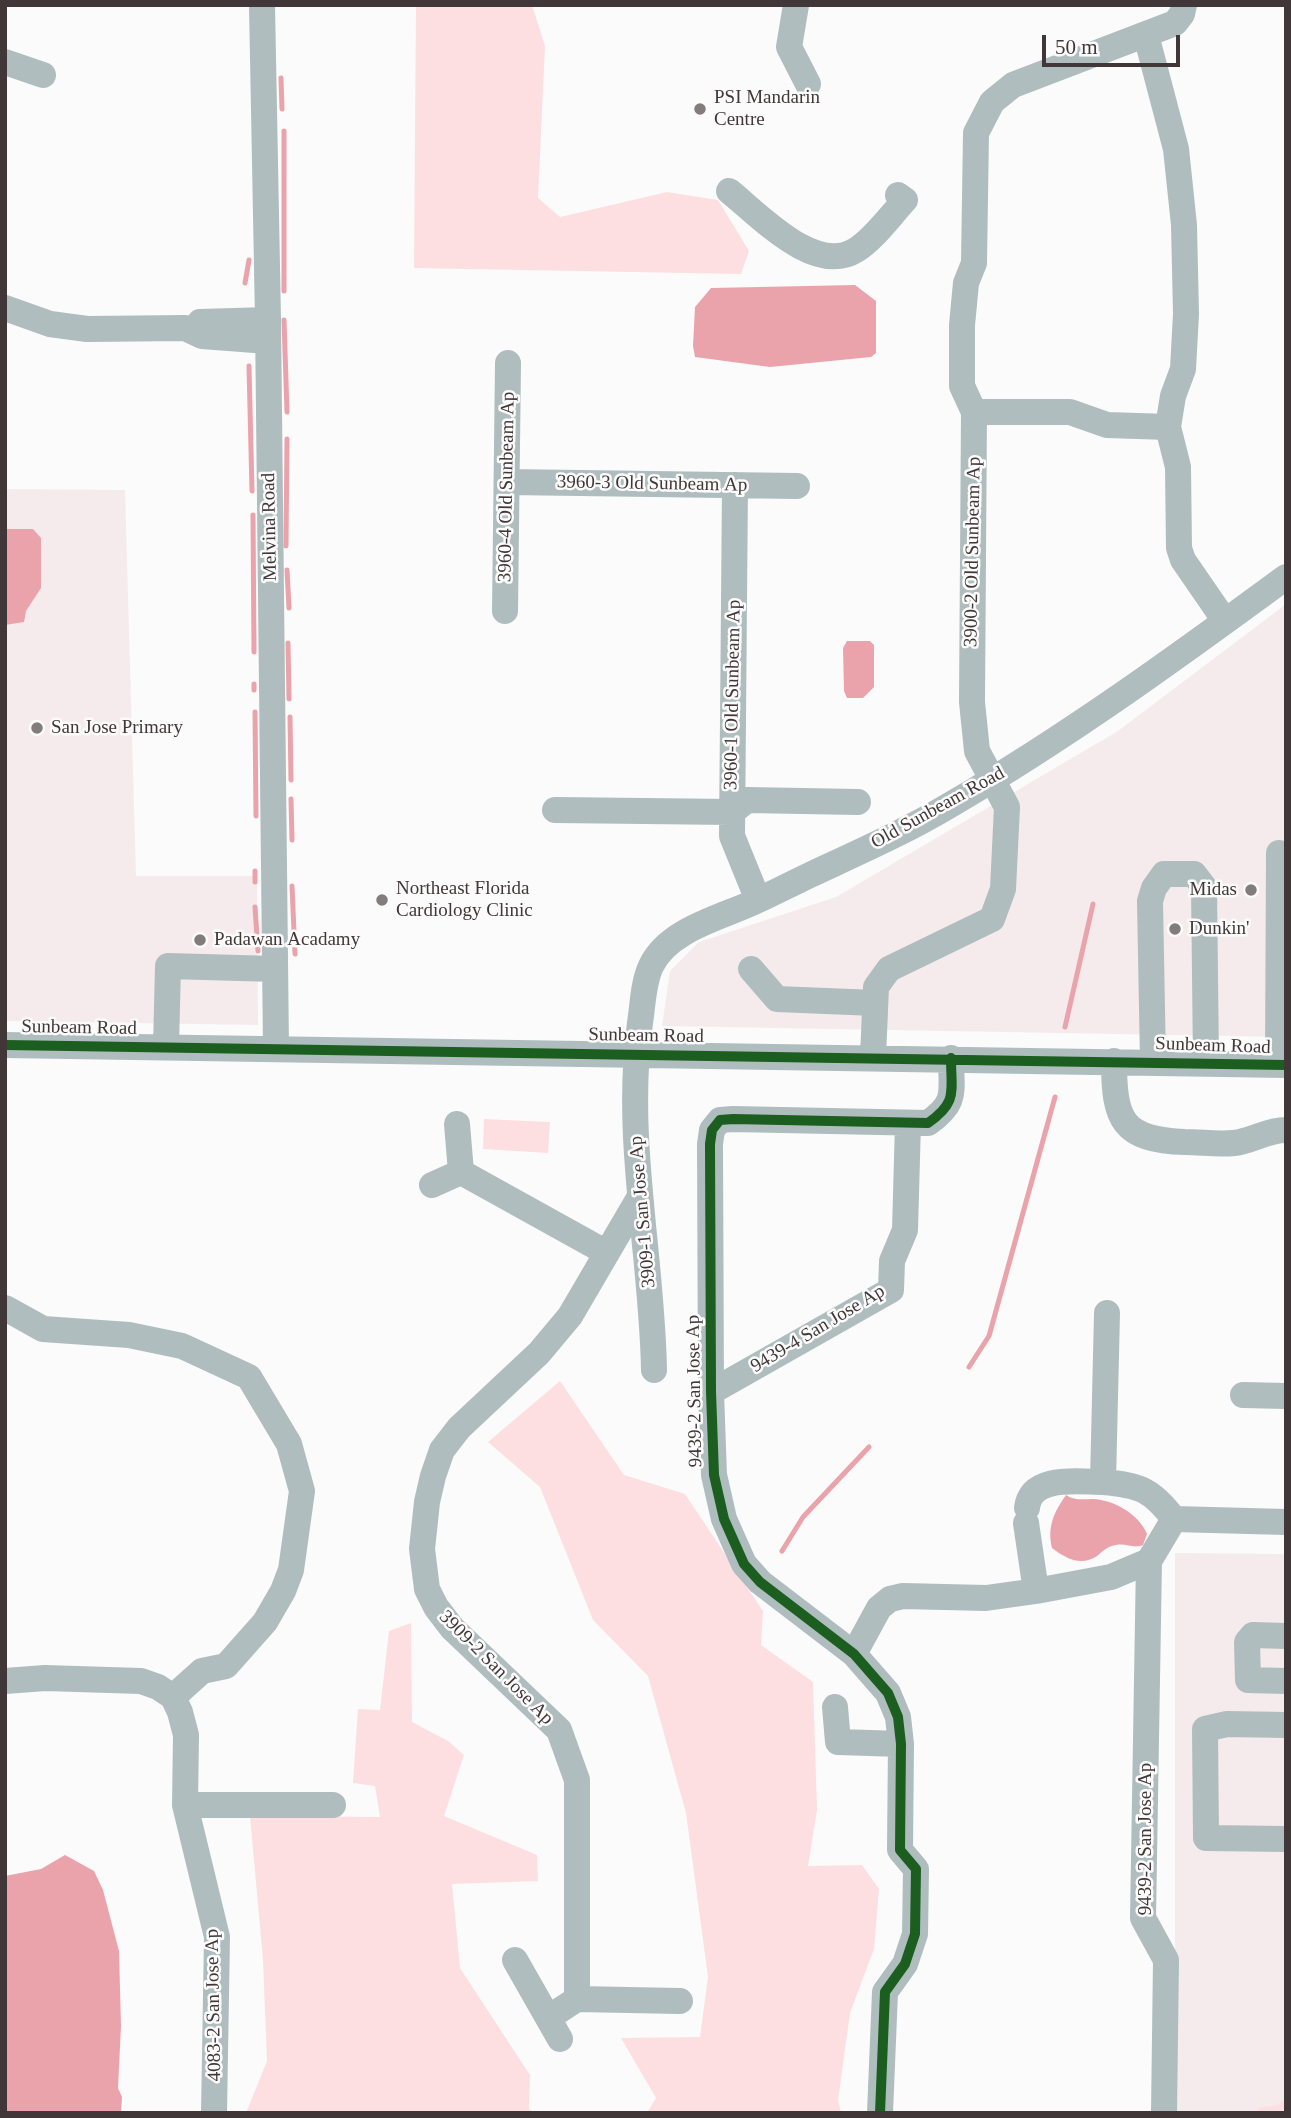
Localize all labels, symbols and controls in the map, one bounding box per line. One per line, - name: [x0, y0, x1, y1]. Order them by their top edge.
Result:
- scale bar: [1046, 21, 1184, 65]
- text: 50 m: [1055, 35, 1098, 59]
- place label: PSI Mandarin Centre: [714, 87, 820, 131]
- marker: PSI Mandarin Centre: [692, 101, 708, 117]
- street label: 3960-4 Old Sunbeam Ap: [494, 392, 520, 582]
- street label: 3900-2 Old Sunbeam Ap: [960, 457, 986, 647]
- street label: 3960-3 Old Sunbeam Ap: [557, 471, 747, 497]
- street label: Melvina Road: [258, 473, 282, 581]
- street label: 3960-1 Old Sunbeam Ap: [720, 600, 746, 790]
- place label: San Jose Primary: [51, 717, 183, 739]
- marker: San Jose Primary: [29, 720, 45, 736]
- street label: Old Sunbeam Road: [867, 762, 1009, 854]
- place label: Northeast Florida Cardiology Clinic: [396, 878, 533, 922]
- place label: Midas: [1190, 879, 1237, 901]
- marker: Midas: [1243, 882, 1259, 898]
- marker: Northeast Florida Cardiology Clinic: [374, 892, 390, 908]
- place label: Dunkin': [1189, 918, 1249, 940]
- marker: Dunkin': [1167, 921, 1183, 937]
- place label: Padawan Acadamy: [214, 929, 360, 951]
- marker: Padawan Acadamy: [192, 932, 208, 948]
- street label: Sunbeam Road: [21, 1016, 137, 1040]
- street label: Sunbeam Road: [588, 1024, 704, 1048]
- street label: Sunbeam Road: [1155, 1033, 1271, 1059]
- street label: 3909-1 San Jose Ap: [625, 1135, 661, 1289]
- street label: 9439-4 San Jose Ap: [747, 1280, 889, 1378]
- street label: 9439-2 San Jose Ap: [682, 1315, 708, 1467]
- street label: 3909-2 San Jose Ap: [434, 1606, 558, 1730]
- street label: 9439-2 San Jose Ap: [1135, 1763, 1157, 1915]
- street label: 4083-2 San Jose Ap: [201, 1929, 227, 2081]

